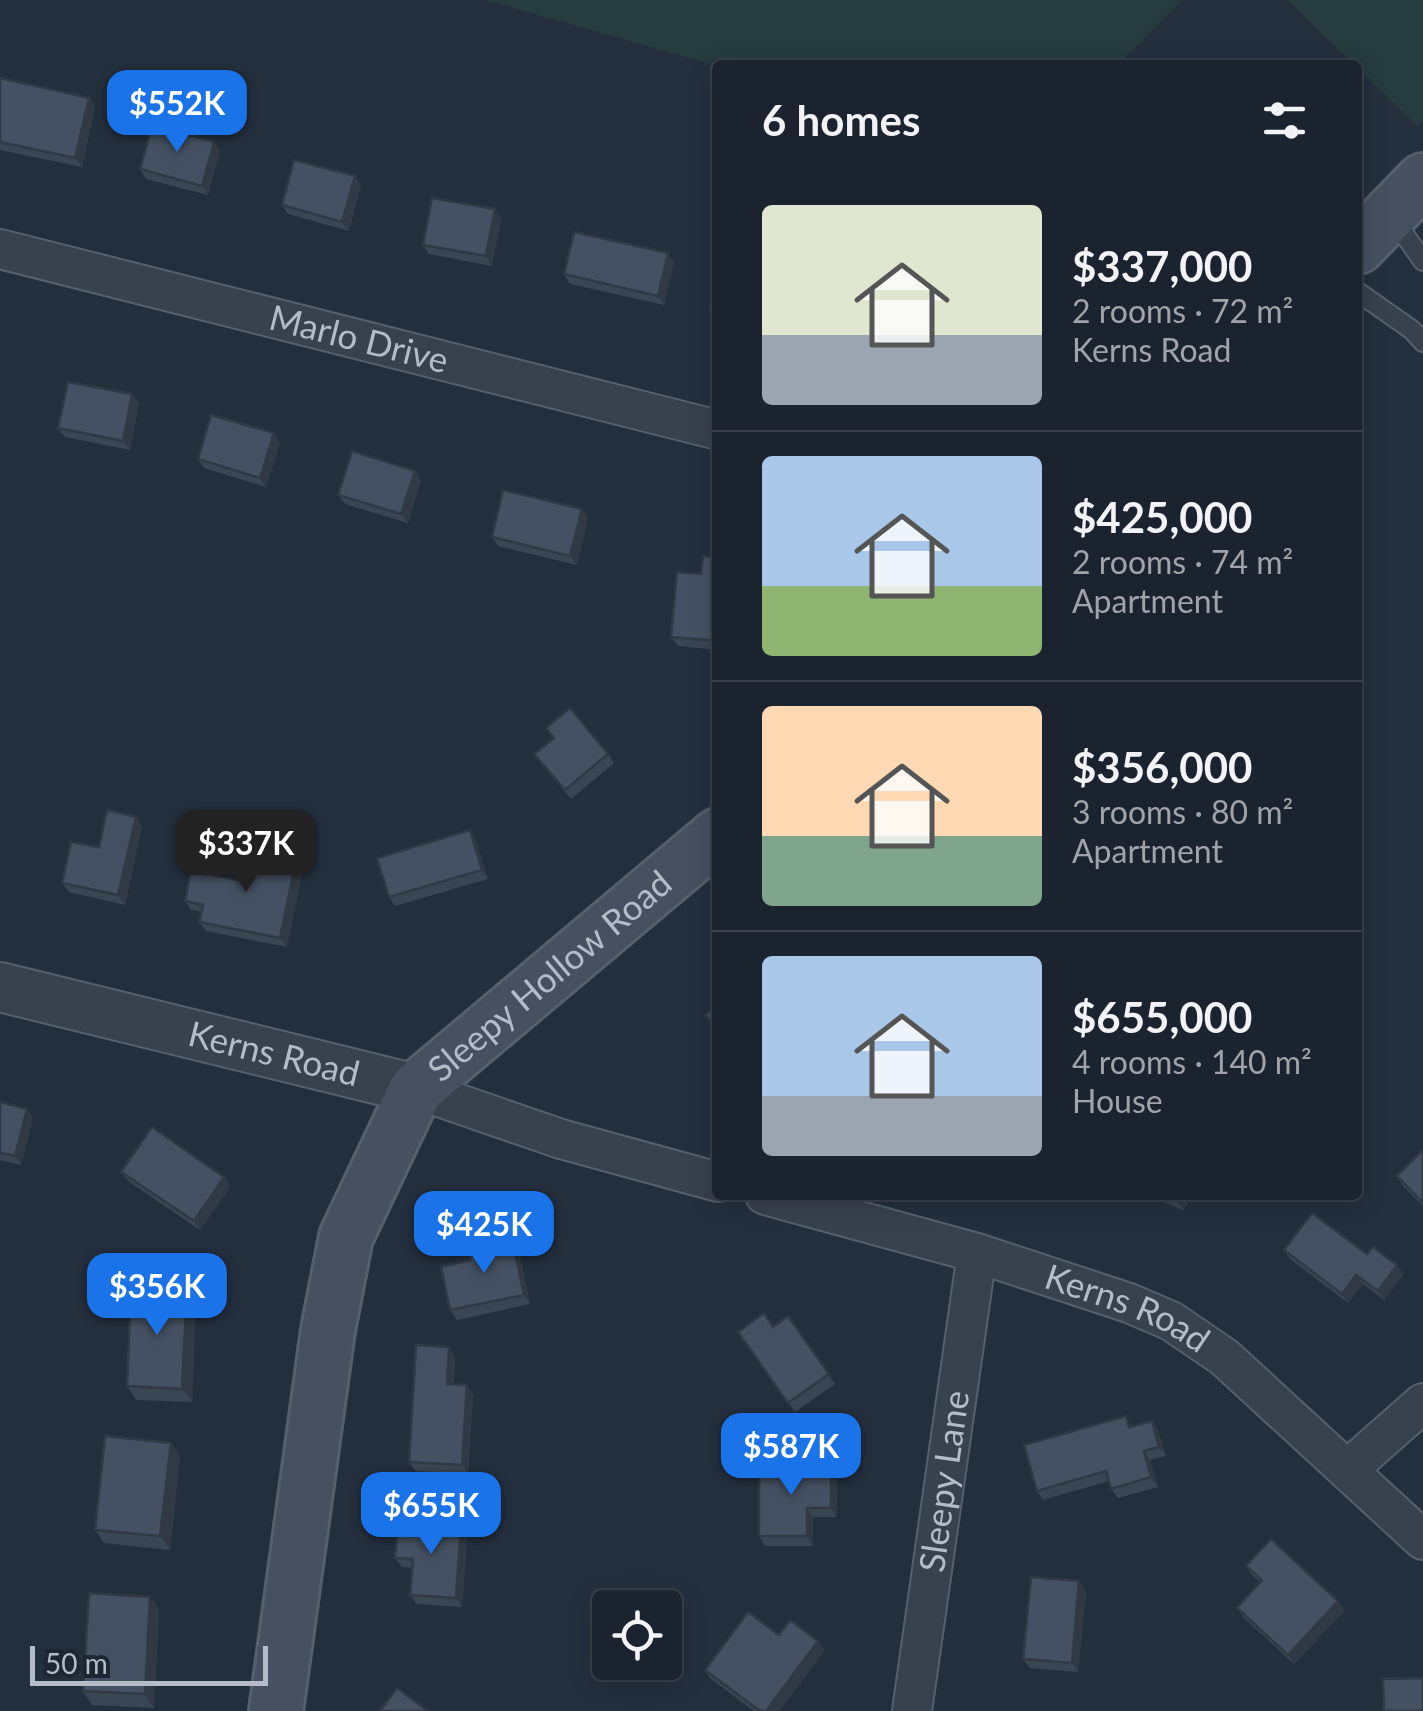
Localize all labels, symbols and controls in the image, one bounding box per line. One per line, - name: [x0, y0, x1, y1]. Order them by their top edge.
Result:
- pin: $552K: [107, 70, 247, 155]
- text: $552K: [129, 83, 225, 122]
- icon: filters: [1257, 93, 1312, 148]
- text: 6 homes: [762, 95, 920, 145]
- text: $337,000: [1072, 241, 1252, 291]
- icon: home: [842, 245, 962, 365]
- text: 2 rooms · 72 m²: [1072, 291, 1293, 330]
- street label: Marlo Drive: [266, 295, 453, 380]
- text: Kerns Road: [1072, 330, 1231, 369]
- text: $425,000: [1072, 492, 1252, 542]
- icon: home: [842, 496, 962, 616]
- text: 2 rooms · 74 m²: [1072, 542, 1293, 581]
- text: Apartment: [1072, 581, 1223, 620]
- text: $356,000: [1072, 742, 1252, 792]
- icon: home: [842, 746, 962, 866]
- text: 3 rooms · 80 m²: [1072, 792, 1293, 831]
- pin: $337K: [176, 810, 316, 895]
- text: $337K: [198, 823, 294, 862]
- text: Apartment: [1072, 831, 1223, 870]
- street label: Sleepy Hollow Road: [418, 861, 679, 1089]
- text: $655,000: [1072, 992, 1252, 1042]
- icon: home: [842, 996, 962, 1116]
- street label: Kerns Road: [185, 1011, 364, 1093]
- text: 4 rooms · 140 m²: [1072, 1042, 1312, 1081]
- text: House: [1072, 1081, 1163, 1120]
- pin: $425K: [414, 1191, 554, 1276]
- text: $425K: [436, 1204, 532, 1243]
- pin: $356K: [87, 1253, 227, 1338]
- street label: Kerns Road: [1040, 1254, 1218, 1360]
- text: $356K: [109, 1266, 205, 1305]
- street label: Sleepy Lane: [909, 1388, 976, 1574]
- pin: $587K: [721, 1413, 861, 1498]
- text: $587K: [743, 1426, 839, 1465]
- pin: $655K: [361, 1472, 501, 1557]
- text: $655K: [383, 1485, 479, 1524]
- map controls: [592, 1590, 682, 1680]
- button: locate: [592, 1590, 682, 1680]
- scale bar: [30, 1641, 268, 1686]
- text: 50 m: [45, 1646, 108, 1680]

